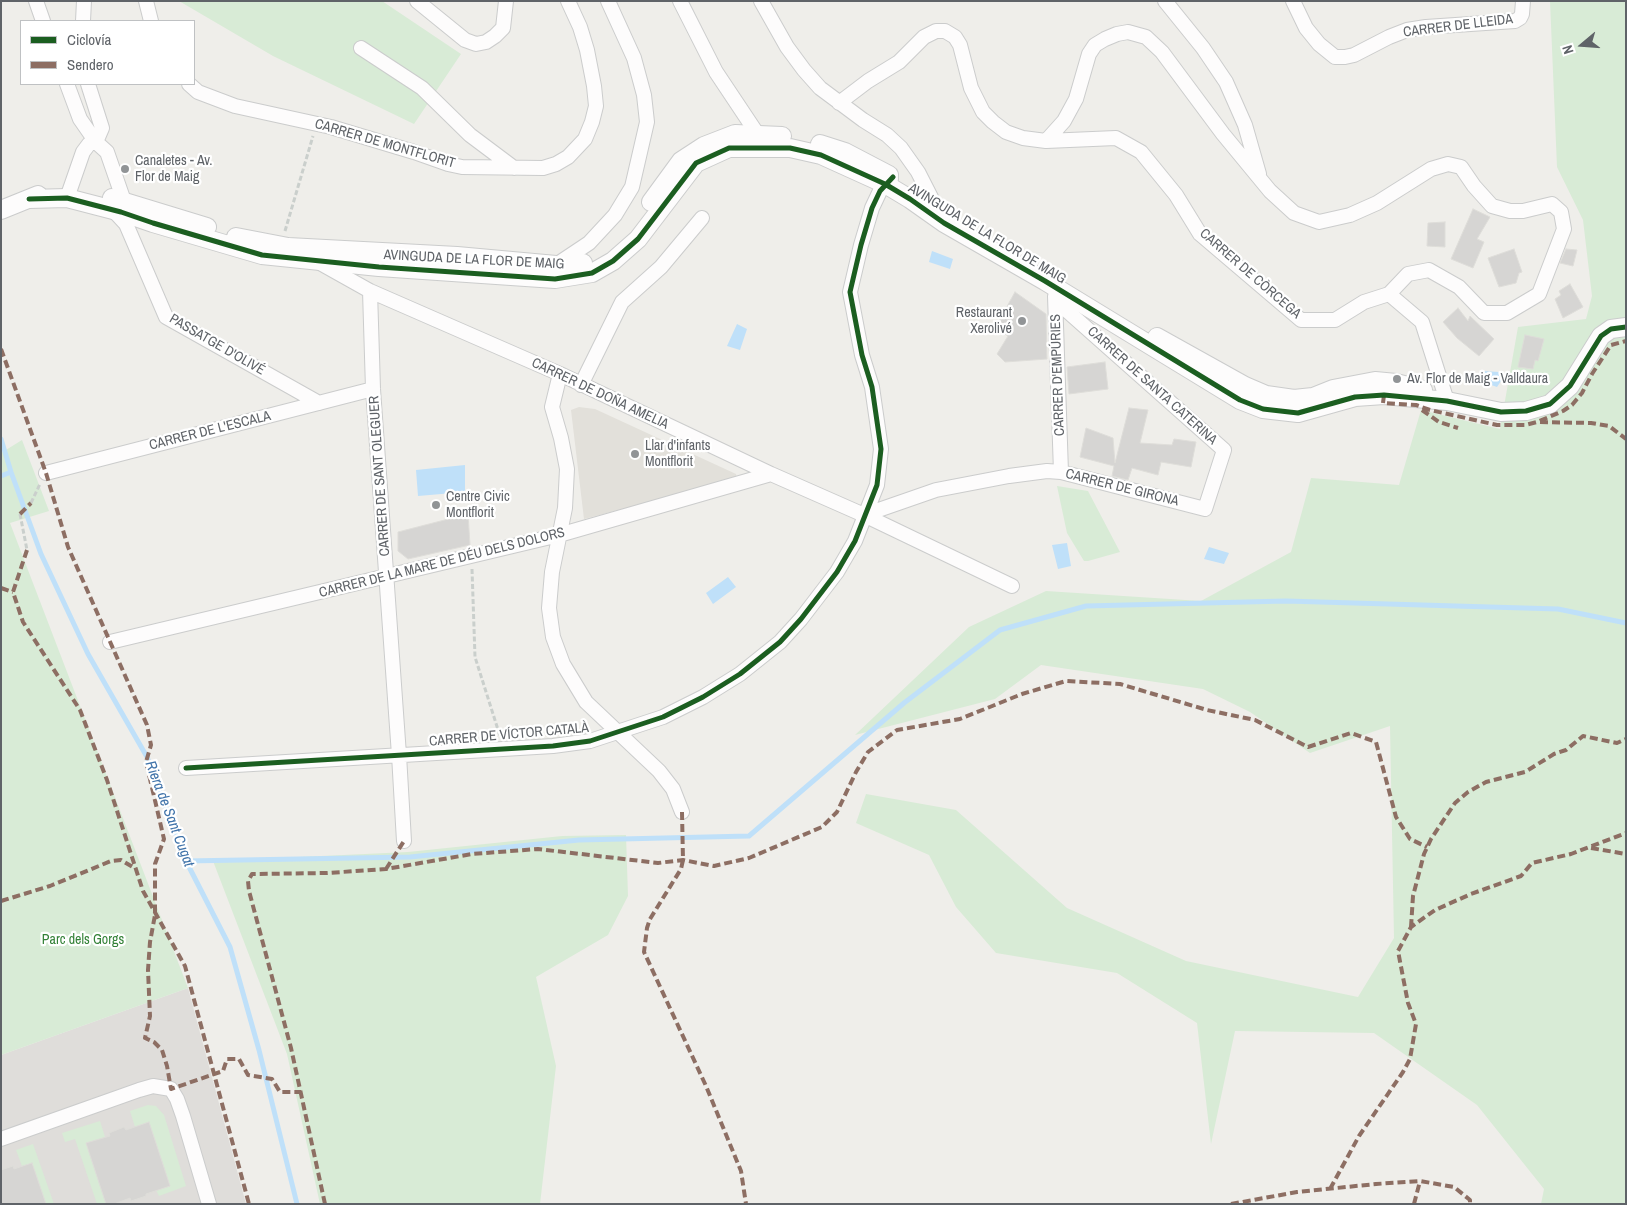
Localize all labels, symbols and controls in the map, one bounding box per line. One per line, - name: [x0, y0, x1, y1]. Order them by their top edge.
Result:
- street label: CARRER DE LLEIDA: [1402, 11, 1514, 41]
- legend: [20, 20, 195, 85]
- north arrow: [1557, 20, 1607, 70]
- text: Ciclovía: [67, 29, 111, 50]
- text: N: [1558, 43, 1578, 56]
- text: Sendero: [67, 54, 114, 75]
- street label: CARRER DE MONTFLORIT: [313, 116, 457, 172]
- place label: Canaletes - Av. Flor de Maig: [135, 153, 212, 186]
- marker: Canaletes - Av. Flor de Maig: [119, 163, 131, 175]
- street label: AVINGUDA DE LA FLOR DE MAIG: [905, 180, 1069, 288]
- street label: CARRER DE CÒRCEGA: [1196, 225, 1304, 323]
- street label: AVINGUDA DE LA FLOR DE MAIG: [383, 247, 565, 273]
- place label: Restaurant Xerolivé: [956, 305, 1012, 338]
- street label: PASSATGE D'OLIVÉ: [166, 311, 268, 379]
- street label: CARRER D'EMPÚRIES: [1047, 314, 1069, 436]
- marker: Restaurant Xerolivé: [1016, 315, 1028, 327]
- street label: CARRER DE SANTA CATERINA: [1084, 323, 1220, 449]
- street label: CARRER DE DOÑA AMELIA: [529, 355, 671, 433]
- place label: Av. Flor de Maig - Valldaura: [1407, 371, 1548, 387]
- marker: Av. Flor de Maig - Valldaura: [1391, 373, 1403, 385]
- street label: CARRER DE SANT OLEGUER: [366, 395, 394, 557]
- street label: CARRER DE L'ESCALA: [147, 408, 273, 454]
- place label: Llar d'infants Montflorit: [645, 438, 710, 471]
- marker: Llar d'infants Montflorit: [629, 448, 641, 460]
- street label: CARRER DE GIRONA: [1064, 466, 1180, 510]
- place label: Centre Civic Montflorit: [446, 489, 510, 522]
- marker: Centre Civic Montflorit: [430, 499, 442, 511]
- street label: CARRER DE LA MARE DE DÉU DELS DOLORS: [317, 524, 567, 602]
- street label: CARRER DE VÍCTOR CATALÀ: [428, 720, 590, 750]
- water label: Riera de Sant Cugat: [141, 758, 197, 870]
- park label: Parc dels Gorgs: [42, 932, 124, 948]

